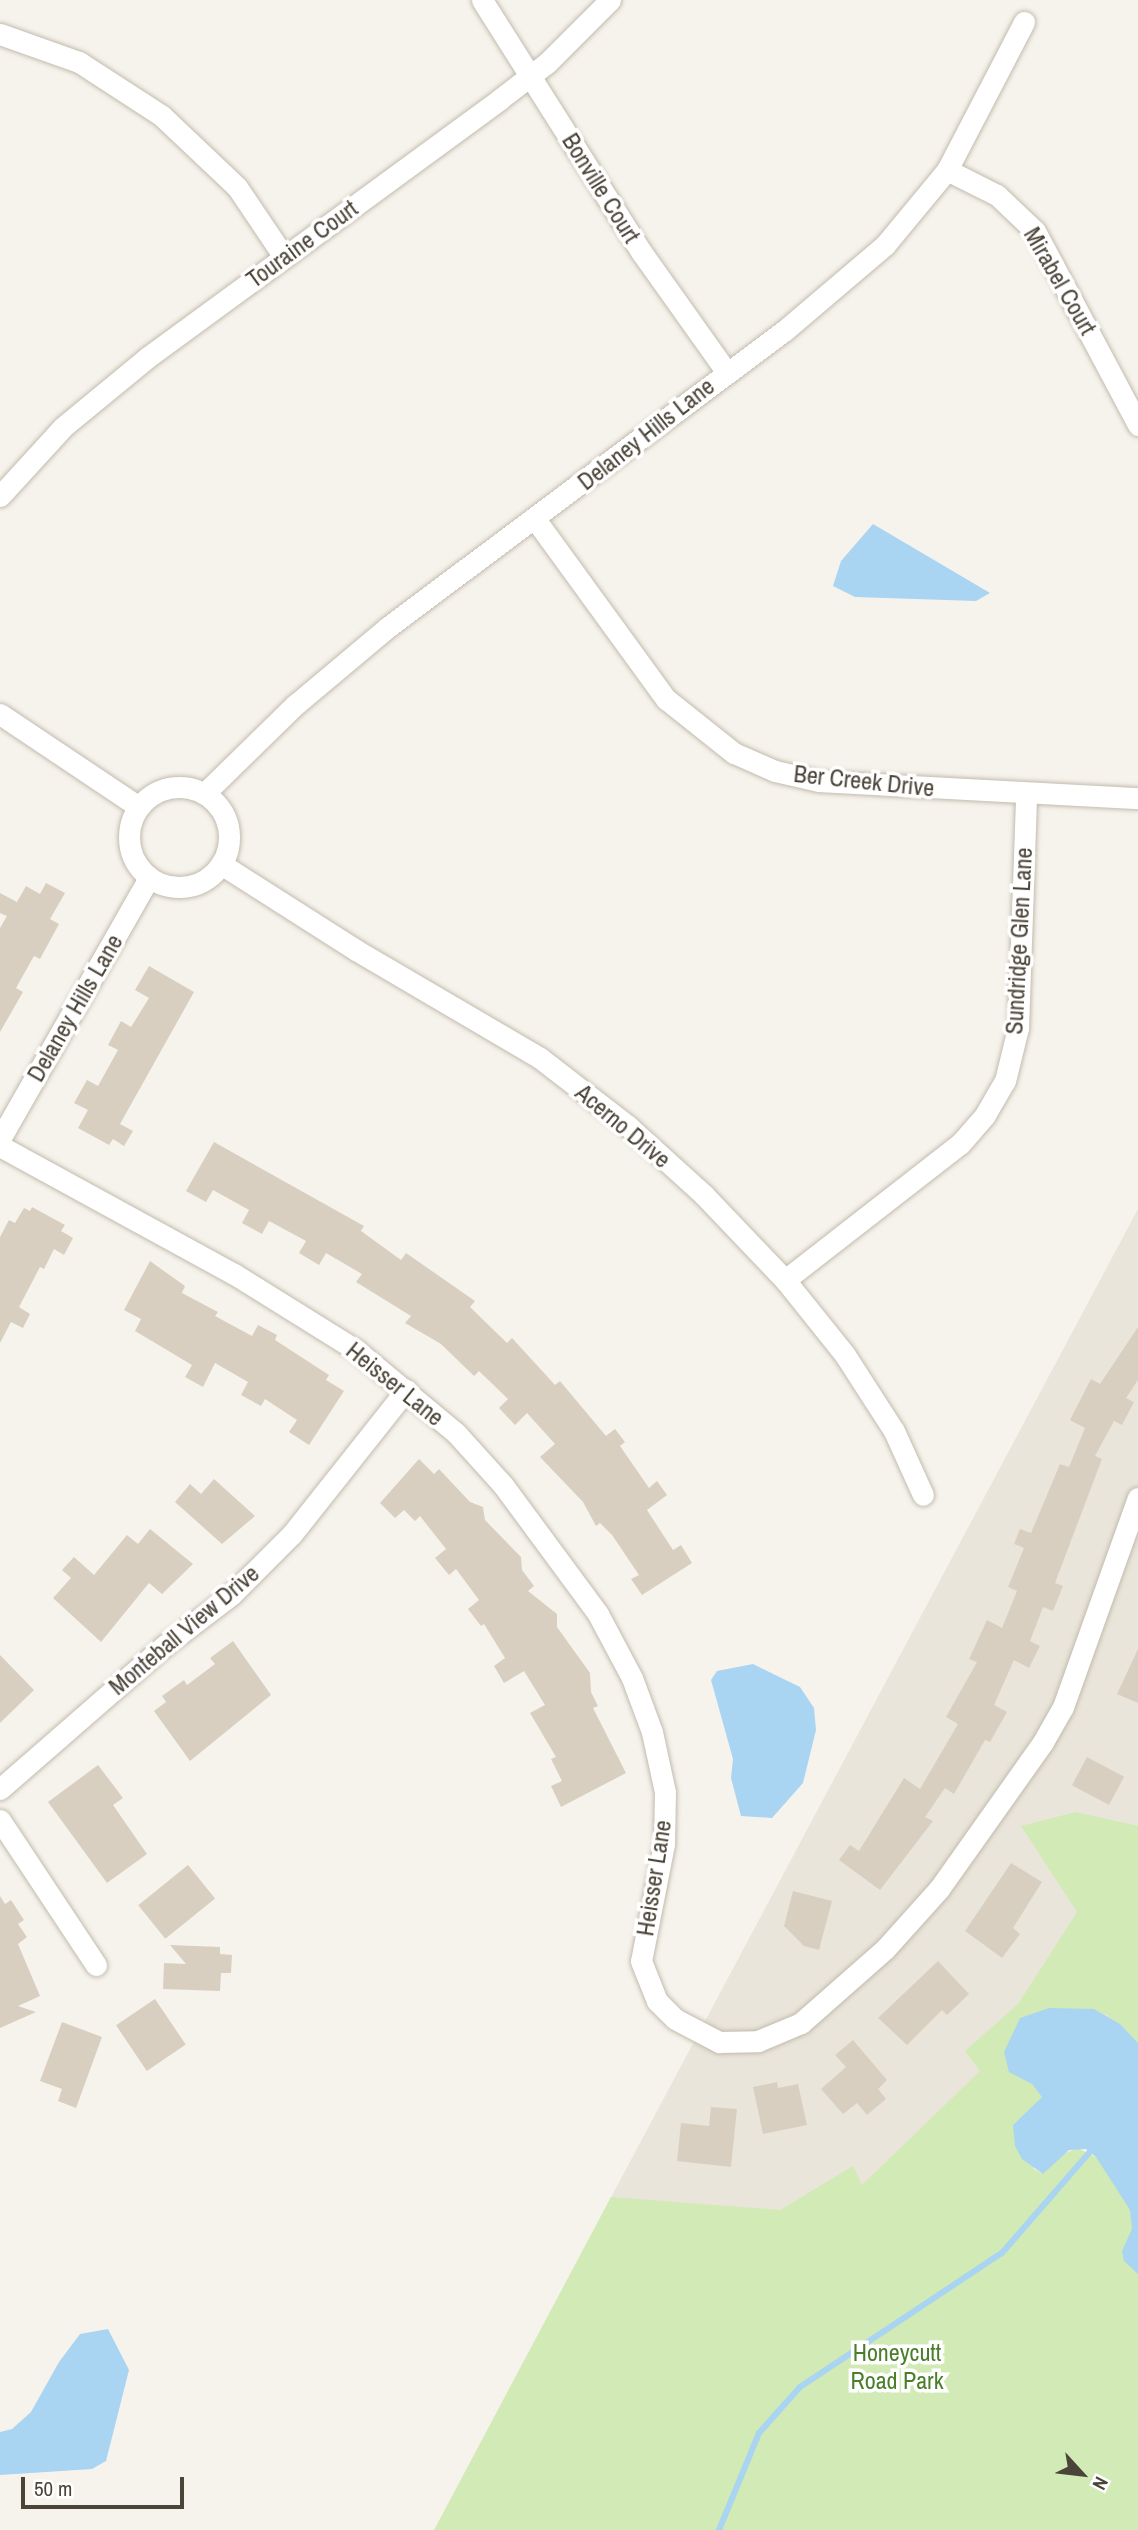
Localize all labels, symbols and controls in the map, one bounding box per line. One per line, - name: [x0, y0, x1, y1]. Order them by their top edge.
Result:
- street label: Bonville Court: [556, 128, 646, 248]
- street label: Touraine Court: [241, 194, 363, 294]
- street label: Mirabel Court: [1018, 222, 1102, 340]
- street label: Delaney Hills Lane: [572, 372, 720, 496]
- street label: Ber Creek Drive: [792, 759, 936, 803]
- street label: Sundridge Glen Lane: [1000, 847, 1038, 1035]
- street label: Delaney Hills Lane: [21, 929, 129, 1087]
- street label: Acerno Drive: [570, 1078, 676, 1174]
- street label: Heisser Lane: [340, 1336, 450, 1432]
- street label: Monteball View Drive: [103, 1559, 265, 1701]
- street label: Heisser Lane: [631, 1818, 677, 1938]
- park label: Honeycutt Road Park: [851, 2339, 943, 2395]
- north arrow: [1047, 2439, 1117, 2509]
- scale bar: [24, 2464, 187, 2508]
- text: N: [1087, 2473, 1115, 2494]
- text: 50 m: [34, 2474, 72, 2503]

